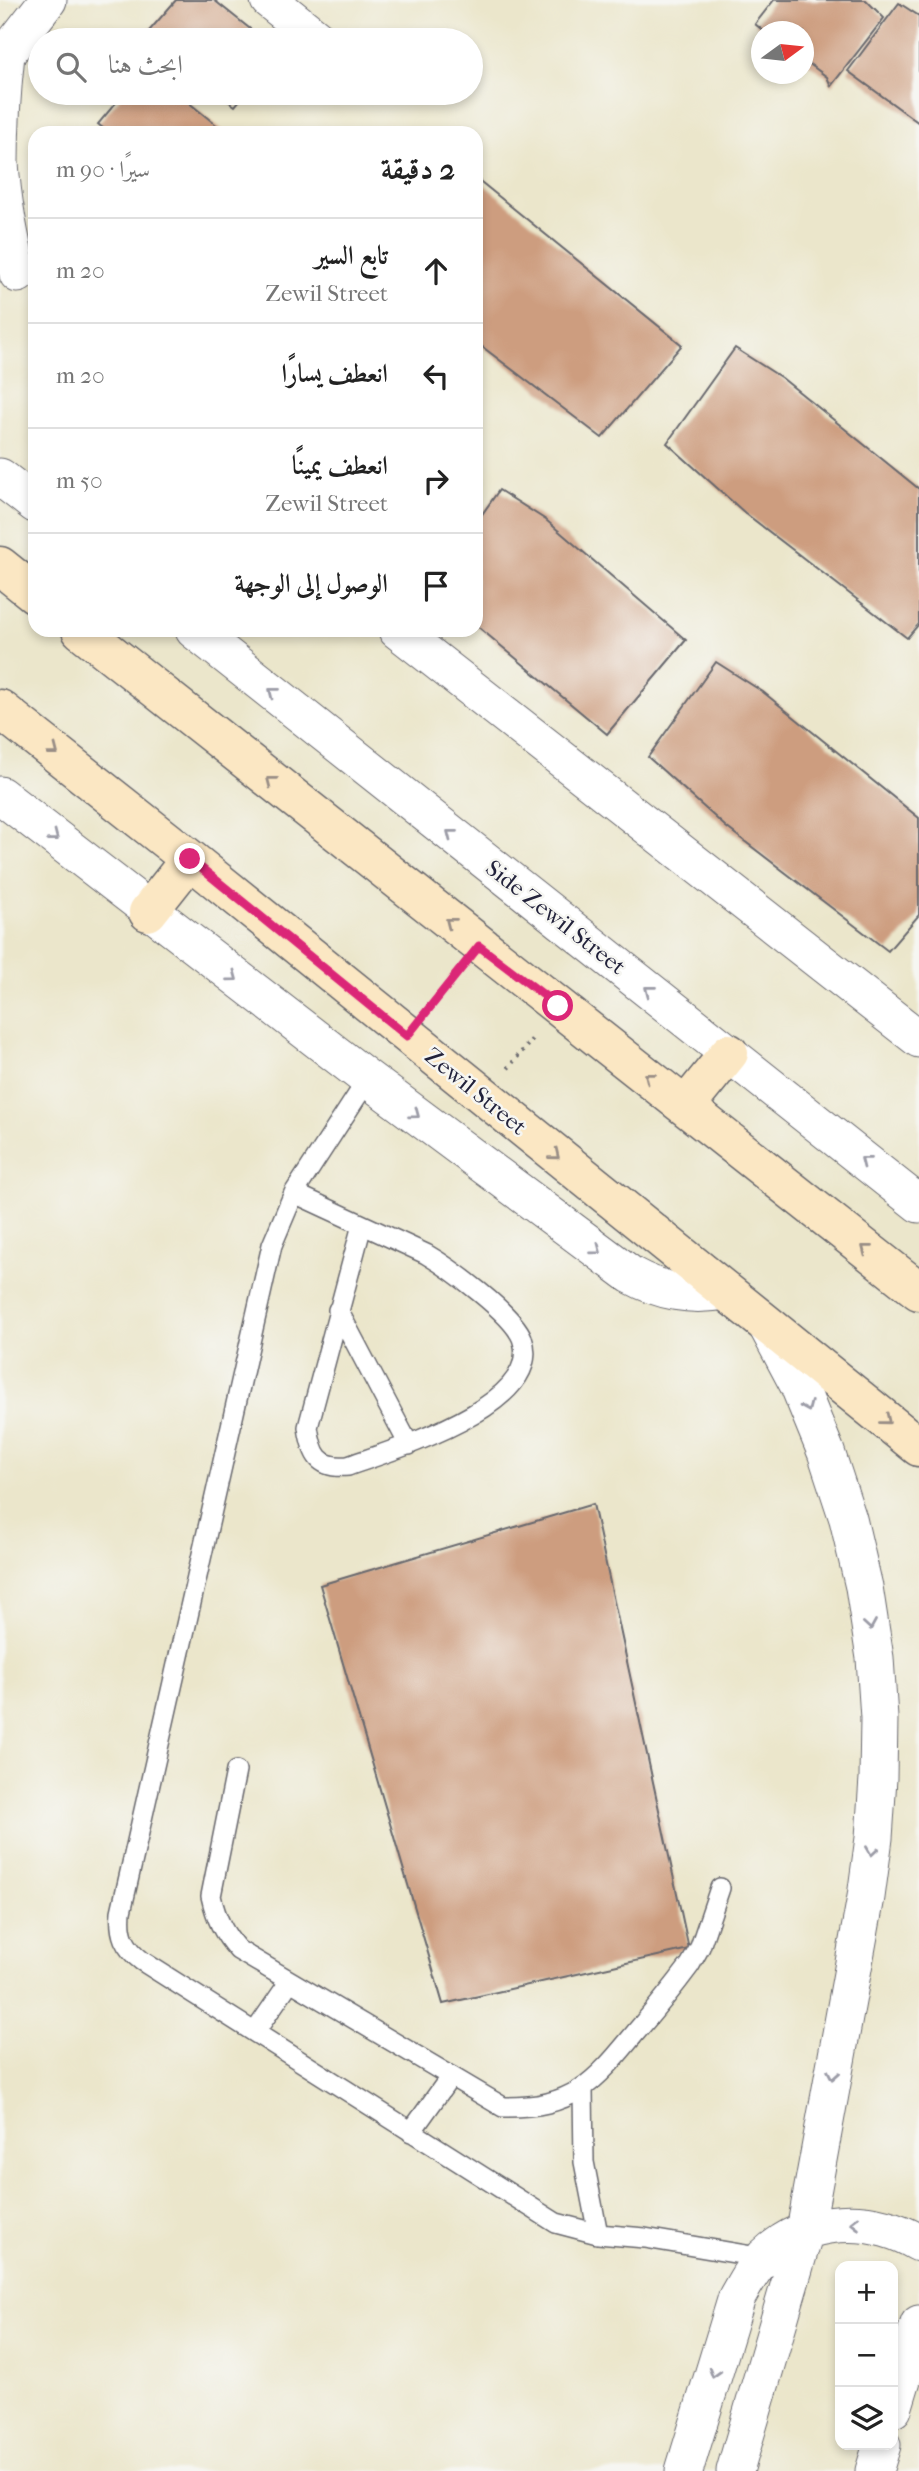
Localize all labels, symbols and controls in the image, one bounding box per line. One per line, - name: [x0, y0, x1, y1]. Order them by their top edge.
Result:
- north arrow: [751, 21, 814, 84]
- search box: [28, 28, 483, 105]
- icon: search: [52, 48, 90, 86]
- text: ابحث هنا: [108, 49, 183, 80]
- text: 2 دقيقة: [381, 152, 455, 187]
- text: سيرًا · 90 m: [56, 156, 150, 183]
- text: تابع السير: [315, 240, 388, 271]
- icon: ahead: [417, 252, 455, 290]
- text: 20 m: [56, 257, 105, 284]
- text: Zewil Street: [265, 280, 388, 307]
- icon: left: [417, 357, 455, 395]
- text: انعطف يسارًا: [281, 358, 388, 389]
- text: 20 m: [56, 362, 105, 389]
- text: انعطف يمينًا: [292, 450, 388, 481]
- icon: right: [417, 462, 455, 500]
- text: 50 m: [56, 467, 103, 494]
- text: Zewil Street: [265, 490, 388, 517]
- icon: arrive: [417, 567, 455, 605]
- text: الوصول إلى الوجهة: [234, 568, 388, 599]
- one-way arrow: [268, 688, 280, 701]
- one-way arrow: [46, 743, 58, 756]
- one-way arrow: [267, 777, 279, 790]
- one-way arrow: [46, 829, 58, 842]
- one-way arrow: [446, 829, 459, 842]
- route end: [174, 843, 205, 874]
- street label: Side Zewil Street: [480, 854, 631, 980]
- one-way arrow: [445, 918, 457, 931]
- one-way arrow: [226, 968, 238, 981]
- one-way arrow: [644, 985, 656, 998]
- route start: [542, 990, 573, 1021]
- street label: Zewil Street: [420, 1042, 532, 1140]
- one-way arrow: [644, 1073, 657, 1085]
- one-way arrow: [407, 1106, 419, 1119]
- one-way arrow: [547, 1147, 560, 1159]
- one-way arrow: [861, 1157, 873, 1170]
- one-way arrow: [589, 1242, 602, 1254]
- one-way arrow: [861, 1244, 873, 1257]
- one-way arrow: [799, 1399, 813, 1412]
- one-way arrow: [877, 1412, 890, 1424]
- one-way arrow: [862, 1619, 877, 1630]
- one-way arrow: [865, 1845, 880, 1857]
- one-way arrow: [827, 2069, 842, 2081]
- one-way arrow: [849, 2216, 860, 2231]
- map controls: [835, 2261, 898, 2450]
- button: +: [835, 2261, 898, 2324]
- button: −: [835, 2324, 898, 2387]
- one-way arrow: [707, 2367, 722, 2379]
- button: layers: [835, 2387, 898, 2450]

